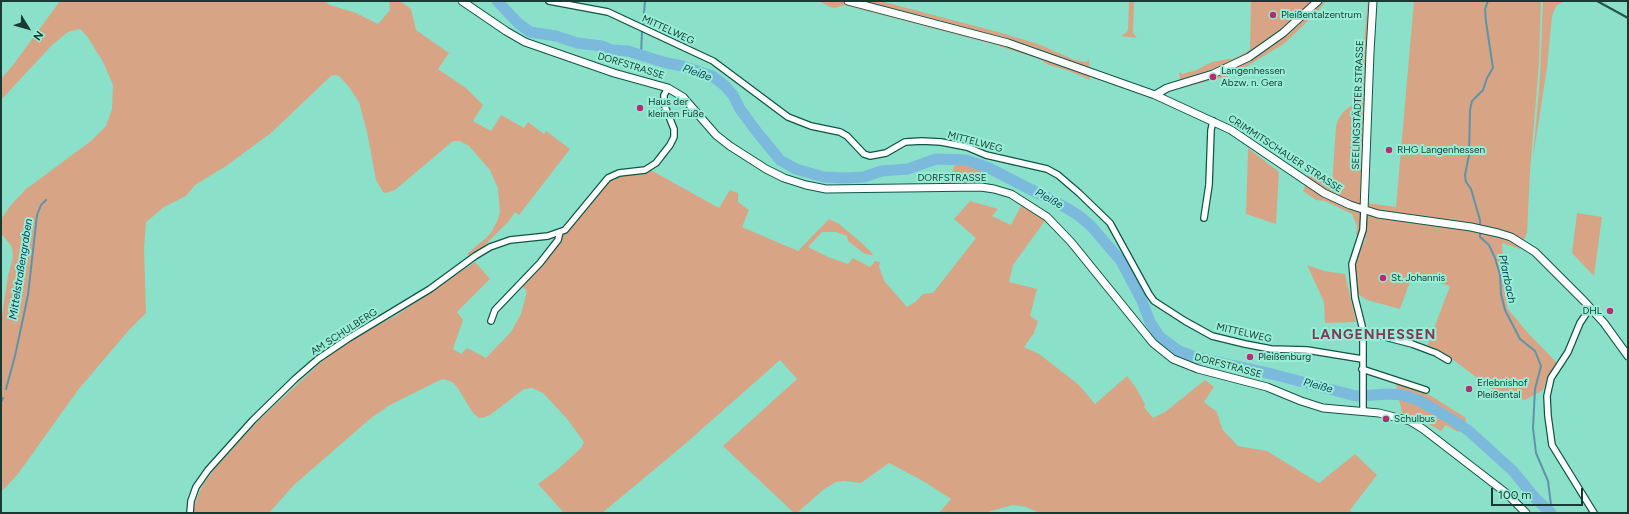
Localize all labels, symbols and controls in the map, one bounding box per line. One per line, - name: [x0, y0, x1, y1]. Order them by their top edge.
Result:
- north arrow: [8, 8, 48, 48]
- place label: Pleißentalzentrum: [1281, 9, 1362, 21]
- marker: Pleißentalzentrum: [1268, 10, 1278, 20]
- street label: MITTELWEG: [640, 13, 696, 47]
- text: N: [30, 28, 46, 43]
- street label: SEELINGSTÄDTER STRASSE: [1350, 40, 1366, 170]
- street label: DORFSTRASSE: [596, 50, 666, 82]
- water label: Pleiße: [681, 62, 713, 84]
- place label: Langenhessen Abzw. n. Gera: [1221, 65, 1285, 88]
- marker: Langenhessen Abzw. n. Gera: [1208, 72, 1218, 82]
- place label: Haus der kleinen Füße: [648, 96, 704, 120]
- marker: Haus der kleinen Füße: [635, 103, 645, 113]
- street label: CRIMMITSCHAUER STRASSE: [1226, 113, 1344, 195]
- street label: MITTELWEG: [946, 129, 1004, 155]
- place label: RHG Langenhessen: [1397, 144, 1485, 156]
- marker: RHG Langenhessen: [1384, 145, 1394, 155]
- street label: DORFSTRASSE: [917, 172, 987, 184]
- water label: Pleiße: [1033, 186, 1065, 212]
- water label: Mittelstraßengraben: [6, 218, 36, 320]
- water label: Pfarrbach: [1495, 253, 1519, 305]
- place label: St. Johannis: [1391, 272, 1445, 284]
- marker: St. Johannis: [1378, 273, 1388, 283]
- place label: DHL: [1582, 305, 1602, 317]
- street label: AM SCHULBERG: [309, 306, 379, 358]
- marker: DHL: [1605, 306, 1615, 316]
- street label: MITTELWEG: [1215, 321, 1273, 345]
- district label: LANGENHESSEN: [1312, 327, 1436, 343]
- street label: DORFSTRASSE: [1193, 351, 1263, 381]
- place label: Pleißenburg: [1258, 351, 1311, 363]
- marker: Pleißenburg: [1245, 352, 1255, 362]
- water label: Pleiße: [1302, 376, 1334, 396]
- place label: Erlebnishof Pleißental: [1477, 377, 1527, 400]
- marker: Erlebnishof Pleißental: [1464, 384, 1474, 394]
- place label: Schulbus: [1394, 413, 1435, 425]
- marker: Schulbus: [1381, 414, 1391, 424]
- scale bar: [1493, 480, 1585, 506]
- text: 100 m: [1498, 488, 1532, 502]

